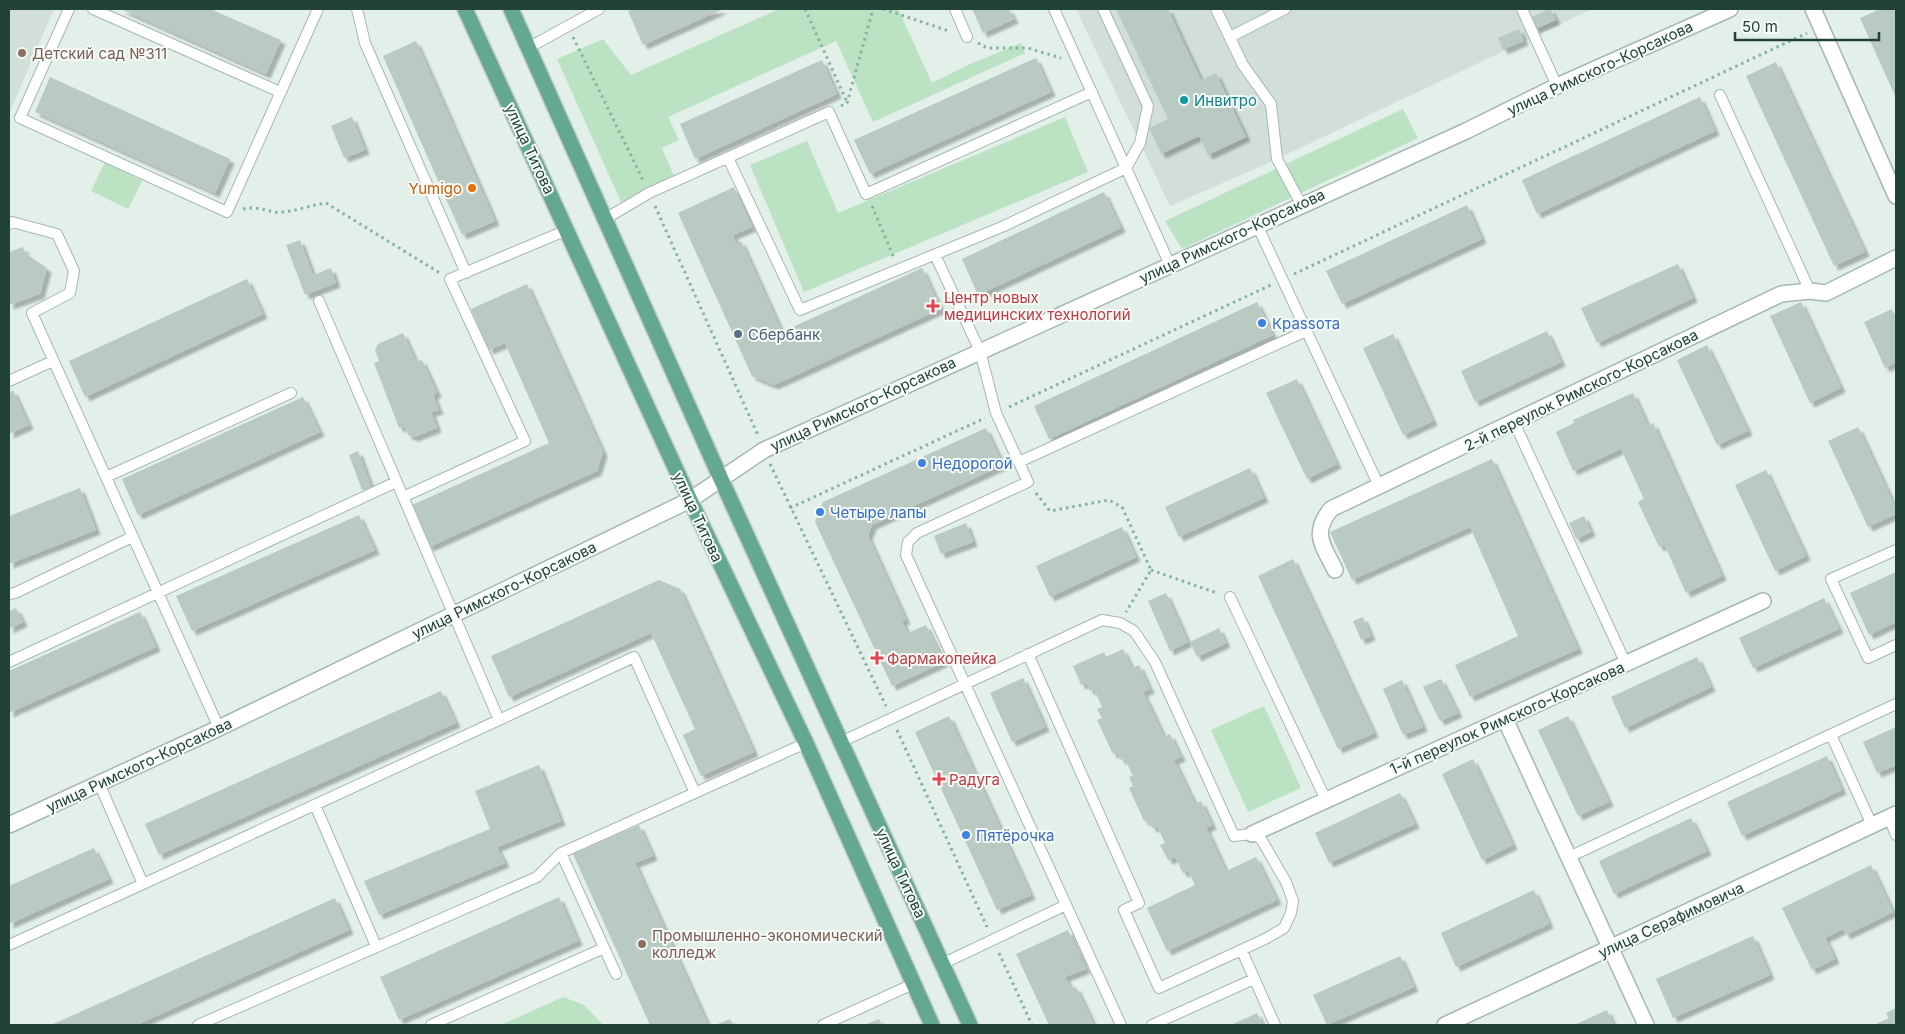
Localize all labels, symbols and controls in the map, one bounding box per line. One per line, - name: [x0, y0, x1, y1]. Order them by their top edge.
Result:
- scale bar: [1735, 10, 1879, 42]
- street label: улица Римского-Корсакова: [1504, 17, 1696, 119]
- text: 50 m: [1742, 17, 1778, 36]
- place label: Детский сад №311: [32, 44, 167, 63]
- marker: Детский сад №311: [16, 47, 28, 59]
- place label: Инвитро: [1194, 91, 1257, 110]
- marker: Инвитро: [1178, 94, 1190, 106]
- street label: улица Титова: [501, 101, 559, 197]
- place label: Yumigo: [409, 179, 462, 198]
- marker: Yumigo: [466, 182, 478, 194]
- street label: улица Римского-Корсакова: [1136, 185, 1328, 287]
- place label: Центр новых медицинских технологий: [944, 288, 1131, 324]
- marker: Центр новых медицинских технологий: [926, 299, 940, 313]
- place label: Краssота: [1272, 314, 1340, 333]
- marker: Краssота: [1256, 317, 1268, 329]
- place label: Сбербанк: [748, 325, 820, 344]
- street label: 2-й переулок Римского-Корсакова: [1461, 325, 1701, 455]
- marker: Сбербанк: [732, 328, 744, 340]
- street label: улица Римского-Корсакова: [767, 353, 959, 455]
- place label: Недорогой: [932, 454, 1013, 473]
- marker: Недорогой: [916, 457, 928, 469]
- street label: улица Титова: [669, 469, 727, 565]
- place label: Четыре лапы: [830, 503, 927, 522]
- marker: Четыре лапы: [814, 506, 826, 518]
- street label: улица Римского-Корсакова: [409, 537, 599, 643]
- place label: Фармакопейка: [887, 649, 997, 668]
- marker: Фармакопейка: [871, 652, 883, 664]
- street label: 1-й переулок Римского-Корсакова: [1387, 657, 1627, 779]
- street label: улица Римского-Корсакова: [43, 714, 235, 816]
- place label: Радуга: [949, 770, 1000, 789]
- marker: Радуга: [933, 773, 945, 785]
- street label: улица Титова: [872, 825, 930, 921]
- place label: Пятёрочка: [976, 826, 1055, 845]
- marker: Пятёрочка: [960, 829, 972, 841]
- street label: улица Серафимовича: [1595, 878, 1747, 962]
- place label: Промышленно-экономический колледж: [652, 926, 883, 962]
- marker: Промышленно-экономический колледж: [636, 938, 648, 950]

